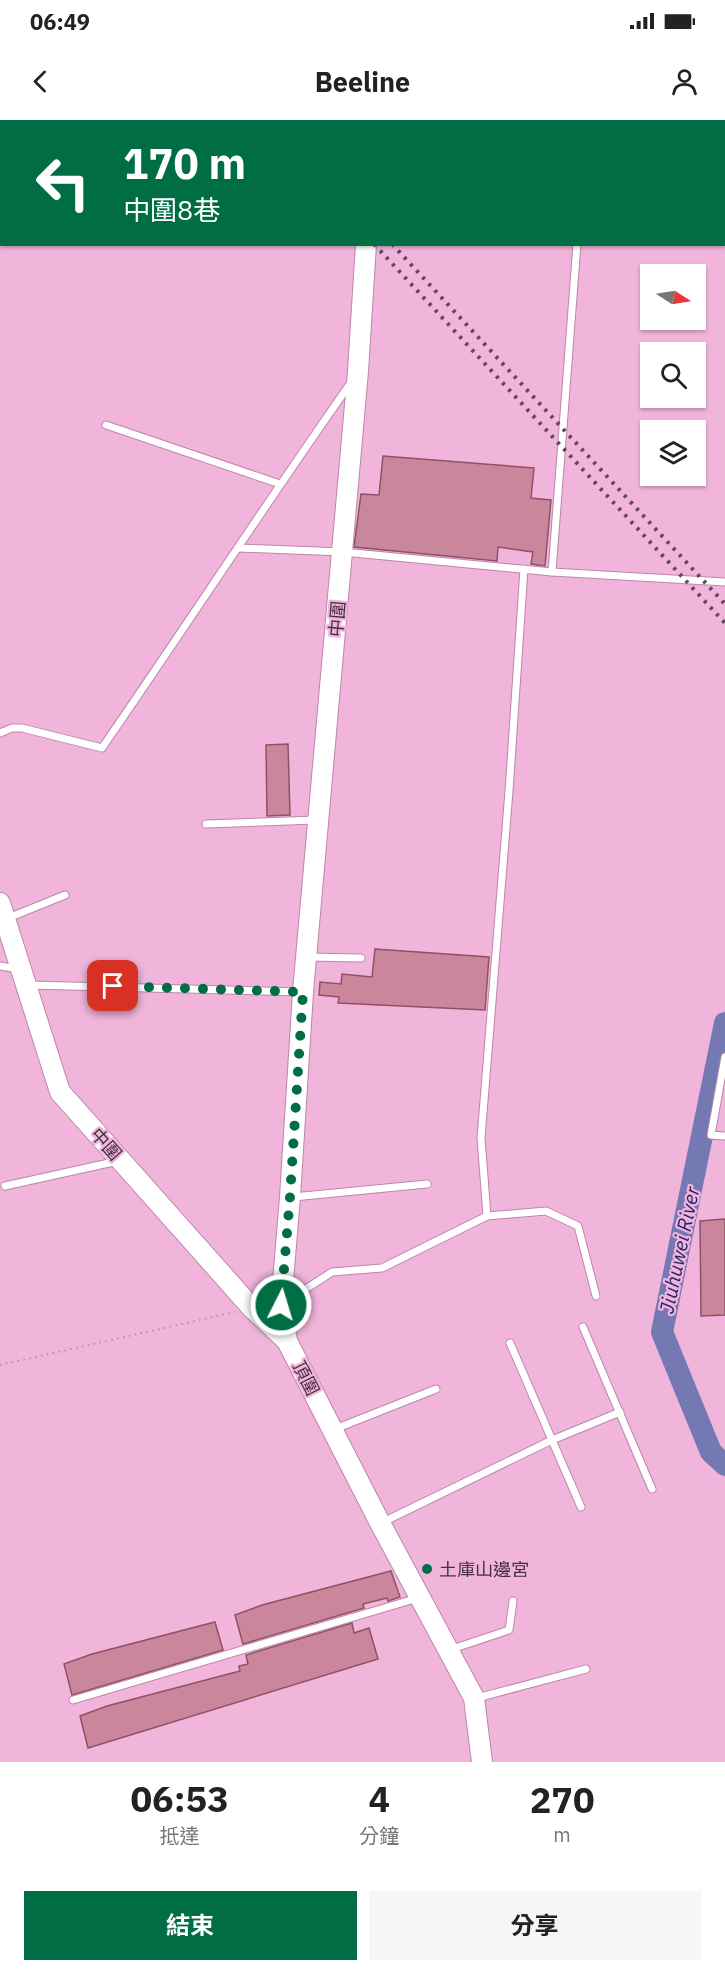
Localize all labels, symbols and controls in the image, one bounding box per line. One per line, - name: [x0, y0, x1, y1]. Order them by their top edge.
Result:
- text: 06:49: [30, 7, 90, 36]
- text: Beeline: [315, 64, 410, 99]
- icon: back: [24, 65, 57, 98]
- icon: person: [668, 65, 701, 98]
- text: 170 m: [123, 136, 246, 191]
- icon: left: [24, 144, 102, 222]
- text: 中圍8巷: [123, 192, 220, 227]
- north arrow: [640, 264, 706, 330]
- map controls: [640, 264, 706, 486]
- button: search: [640, 342, 706, 408]
- button: layers: [640, 420, 706, 486]
- street label: 中圍: [324, 600, 350, 638]
- pin: [87, 960, 138, 1011]
- icon: arrive: [96, 969, 129, 1002]
- street label: 中圍: [85, 1123, 127, 1165]
- water label: Jiuhuwei River: [652, 1184, 706, 1316]
- position arrow: [249, 1273, 313, 1337]
- street label: 頂圍: [288, 1357, 324, 1399]
- place label: 土庫山邊宮: [439, 1558, 529, 1581]
- marker: 土庫山邊宮: [420, 1562, 434, 1576]
- text: 06:53: [130, 1775, 229, 1822]
- text: 4: [368, 1775, 390, 1822]
- text: 270: [530, 1776, 595, 1823]
- text: m: [553, 1821, 571, 1848]
- text: 抵達: [160, 1822, 200, 1849]
- text: 分鐘: [359, 1822, 399, 1849]
- button: 結束: [24, 1891, 357, 1960]
- button: 分享: [369, 1891, 701, 1960]

